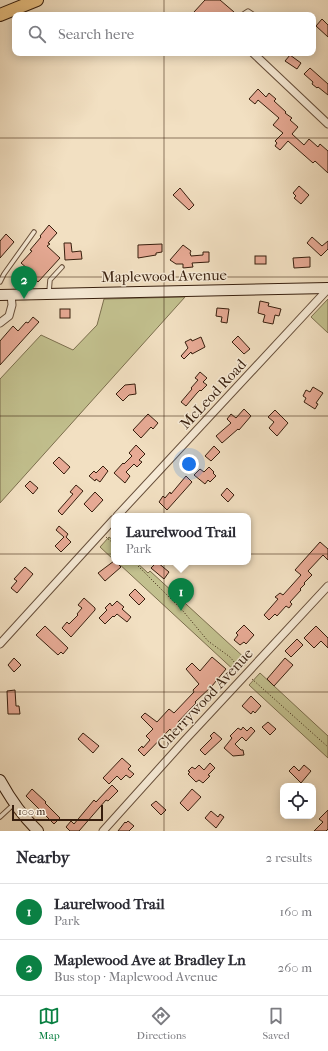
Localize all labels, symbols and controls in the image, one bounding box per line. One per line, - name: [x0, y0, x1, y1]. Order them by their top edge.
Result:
- search box: [12, 12, 316, 56]
- icon: search: [26, 23, 48, 45]
- text: Search here: [58, 25, 134, 43]
- pin: 2: [11, 266, 37, 299]
- street label: Maplewood Avenue: [101, 266, 228, 286]
- street label: McLeod Road: [176, 355, 251, 433]
- your location: [179, 454, 199, 474]
- popup: [111, 513, 251, 565]
- text: Laurelwood Trail: [126, 523, 236, 541]
- text: Park: [126, 541, 152, 556]
- pin: 1: [168, 578, 194, 611]
- street label: Cherrywood Avenue: [153, 644, 257, 754]
- map controls: [280, 783, 316, 819]
- button: locate: [280, 783, 316, 819]
- scale bar: [12, 803, 103, 822]
- text: 100 m: [18, 805, 46, 818]
- text: Nearby: [16, 847, 70, 867]
- text: 2 results: [266, 850, 312, 865]
- text: Laurelwood Trail: [54, 895, 165, 913]
- text: 1: [27, 904, 31, 919]
- text: 160 m: [280, 904, 312, 919]
- text: Park: [54, 913, 80, 928]
- text: Maplewood Ave at Bradley Ln: [54, 951, 246, 969]
- text: 2: [26, 960, 32, 975]
- text: 260 m: [278, 960, 312, 975]
- text: Bus stop · Maplewood Avenue: [54, 969, 218, 984]
- tab: Map: [38, 1005, 60, 1042]
- tab: Directions: [137, 1005, 186, 1042]
- tab: Saved: [262, 1005, 290, 1042]

